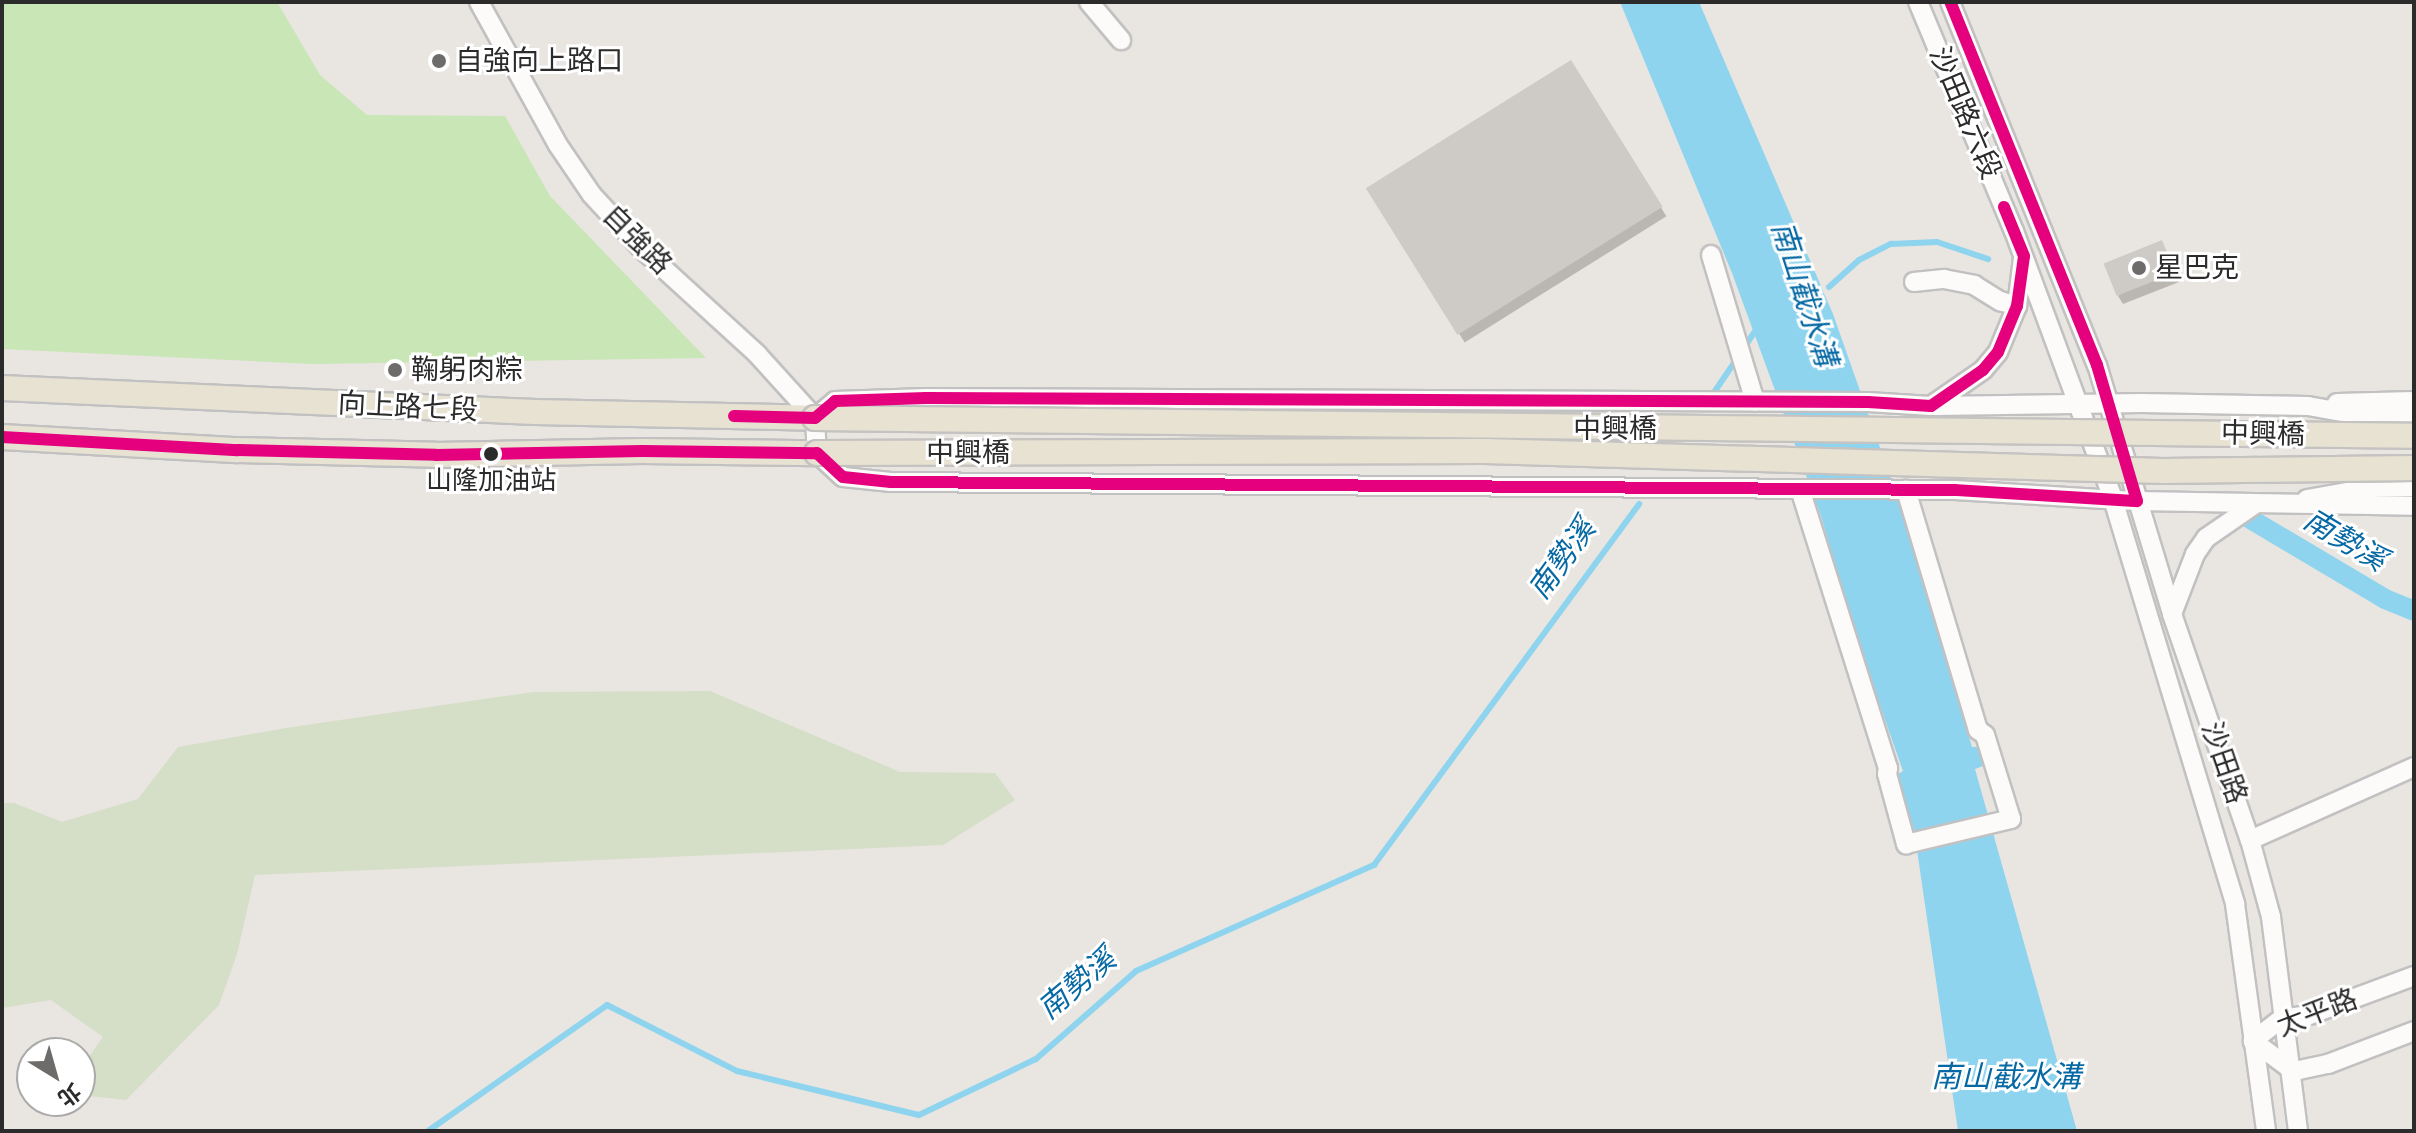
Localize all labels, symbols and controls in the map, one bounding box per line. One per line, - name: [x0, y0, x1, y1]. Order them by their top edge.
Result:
- street label: 沙田路六段: [1922, 42, 2008, 184]
- place label: 自強向上路口: [455, 44, 623, 78]
- marker: 自強向上路口: [430, 52, 448, 70]
- street label: 自強路: [595, 198, 679, 282]
- water label: 南山截水溝: [1764, 217, 1844, 371]
- place label: 星巴克: [2155, 251, 2239, 285]
- marker: 星巴克: [2130, 259, 2148, 277]
- place label: 鞠躬肉粽: [411, 353, 523, 387]
- marker: 鞠躬肉粽: [386, 361, 404, 379]
- street label: 向上路七段: [337, 387, 479, 427]
- street label: 中興橋: [1573, 412, 1657, 446]
- street label: 中興橋: [2221, 416, 2305, 452]
- street label: 中興橋: [926, 436, 1010, 470]
- marker: 山隆加油站: [483, 446, 499, 462]
- place label: 山隆加油站: [426, 465, 556, 497]
- water label: 南勢溪: [2297, 501, 2393, 579]
- water label: 南勢溪: [1521, 512, 1603, 606]
- street label: 沙田路: [2194, 718, 2254, 808]
- water label: 南勢溪: [1031, 941, 1123, 1027]
- street label: 太平路: [2272, 982, 2362, 1044]
- north arrow: [16, 1037, 96, 1117]
- water label: 南山截水溝: [1931, 1059, 2081, 1095]
- text: 北: [53, 1078, 86, 1112]

